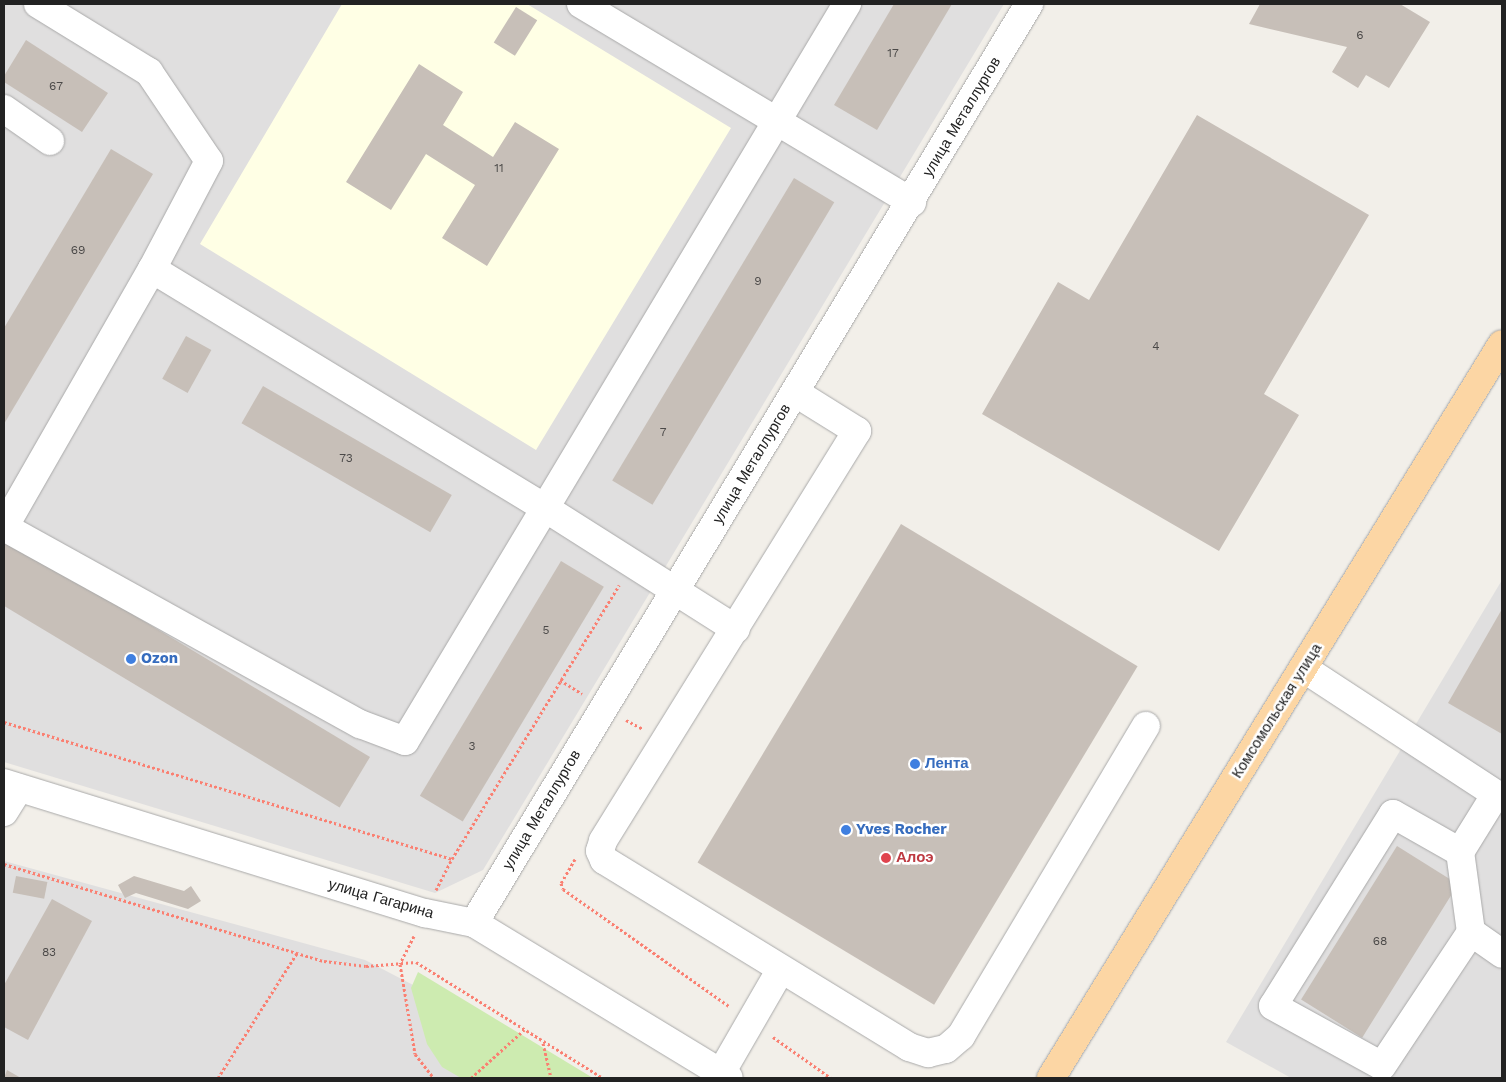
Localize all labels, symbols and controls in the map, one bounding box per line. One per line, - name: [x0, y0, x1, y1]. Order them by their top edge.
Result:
- house number: 6: [1356, 29, 1364, 43]
- house number: 17: [887, 47, 899, 61]
- street label: улица Металлургов: [919, 54, 1005, 180]
- house number: 67: [49, 80, 63, 94]
- house number: 11: [494, 162, 504, 176]
- house number: 69: [71, 244, 85, 258]
- house number: 9: [754, 275, 762, 289]
- house number: 4: [1152, 340, 1160, 354]
- street label: улица Металлургов: [709, 401, 795, 527]
- house number: 7: [660, 426, 666, 440]
- house number: 73: [339, 452, 353, 466]
- house number: 5: [543, 624, 549, 638]
- street label: Комсомольская улица: [1228, 640, 1326, 782]
- place label: Ozon: [141, 650, 178, 668]
- marker: Ozon: [125, 653, 137, 665]
- house number: 3: [469, 740, 475, 754]
- street label: улица Металлургов: [499, 747, 585, 873]
- place label: Лента: [925, 755, 969, 773]
- marker: Лента: [909, 758, 921, 770]
- place label: Yves Rocher: [856, 821, 947, 839]
- marker: Yves Rocher: [840, 824, 852, 836]
- place label: Алоэ: [896, 849, 933, 867]
- marker: Алоэ: [880, 852, 892, 864]
- street label: улица Гагарина: [326, 875, 436, 923]
- house number: 68: [1373, 935, 1387, 949]
- house number: 83: [42, 946, 56, 960]

